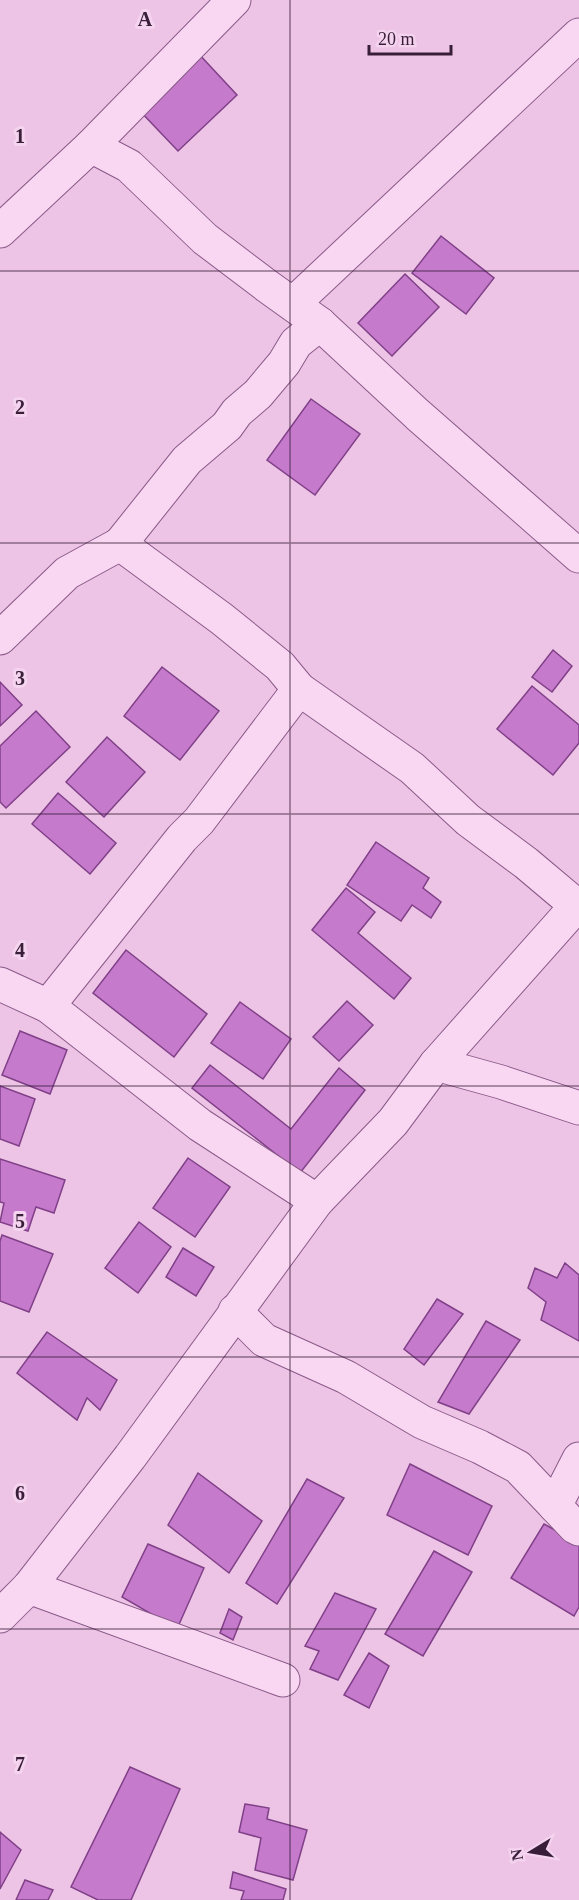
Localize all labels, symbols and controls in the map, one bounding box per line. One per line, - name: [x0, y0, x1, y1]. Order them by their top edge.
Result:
- text: A: [138, 8, 153, 30]
- scale bar: [369, 18, 452, 56]
- text: 20 m: [378, 29, 415, 49]
- text: 1: [15, 125, 25, 147]
- text: 2: [15, 396, 25, 418]
- text: 3: [15, 667, 25, 689]
- text: 4: [15, 939, 25, 961]
- text: 5: [15, 1210, 25, 1232]
- text: 6: [15, 1482, 25, 1504]
- text: 7: [15, 1753, 25, 1775]
- north arrow: [501, 1822, 561, 1882]
- text: N: [507, 1847, 526, 1862]

